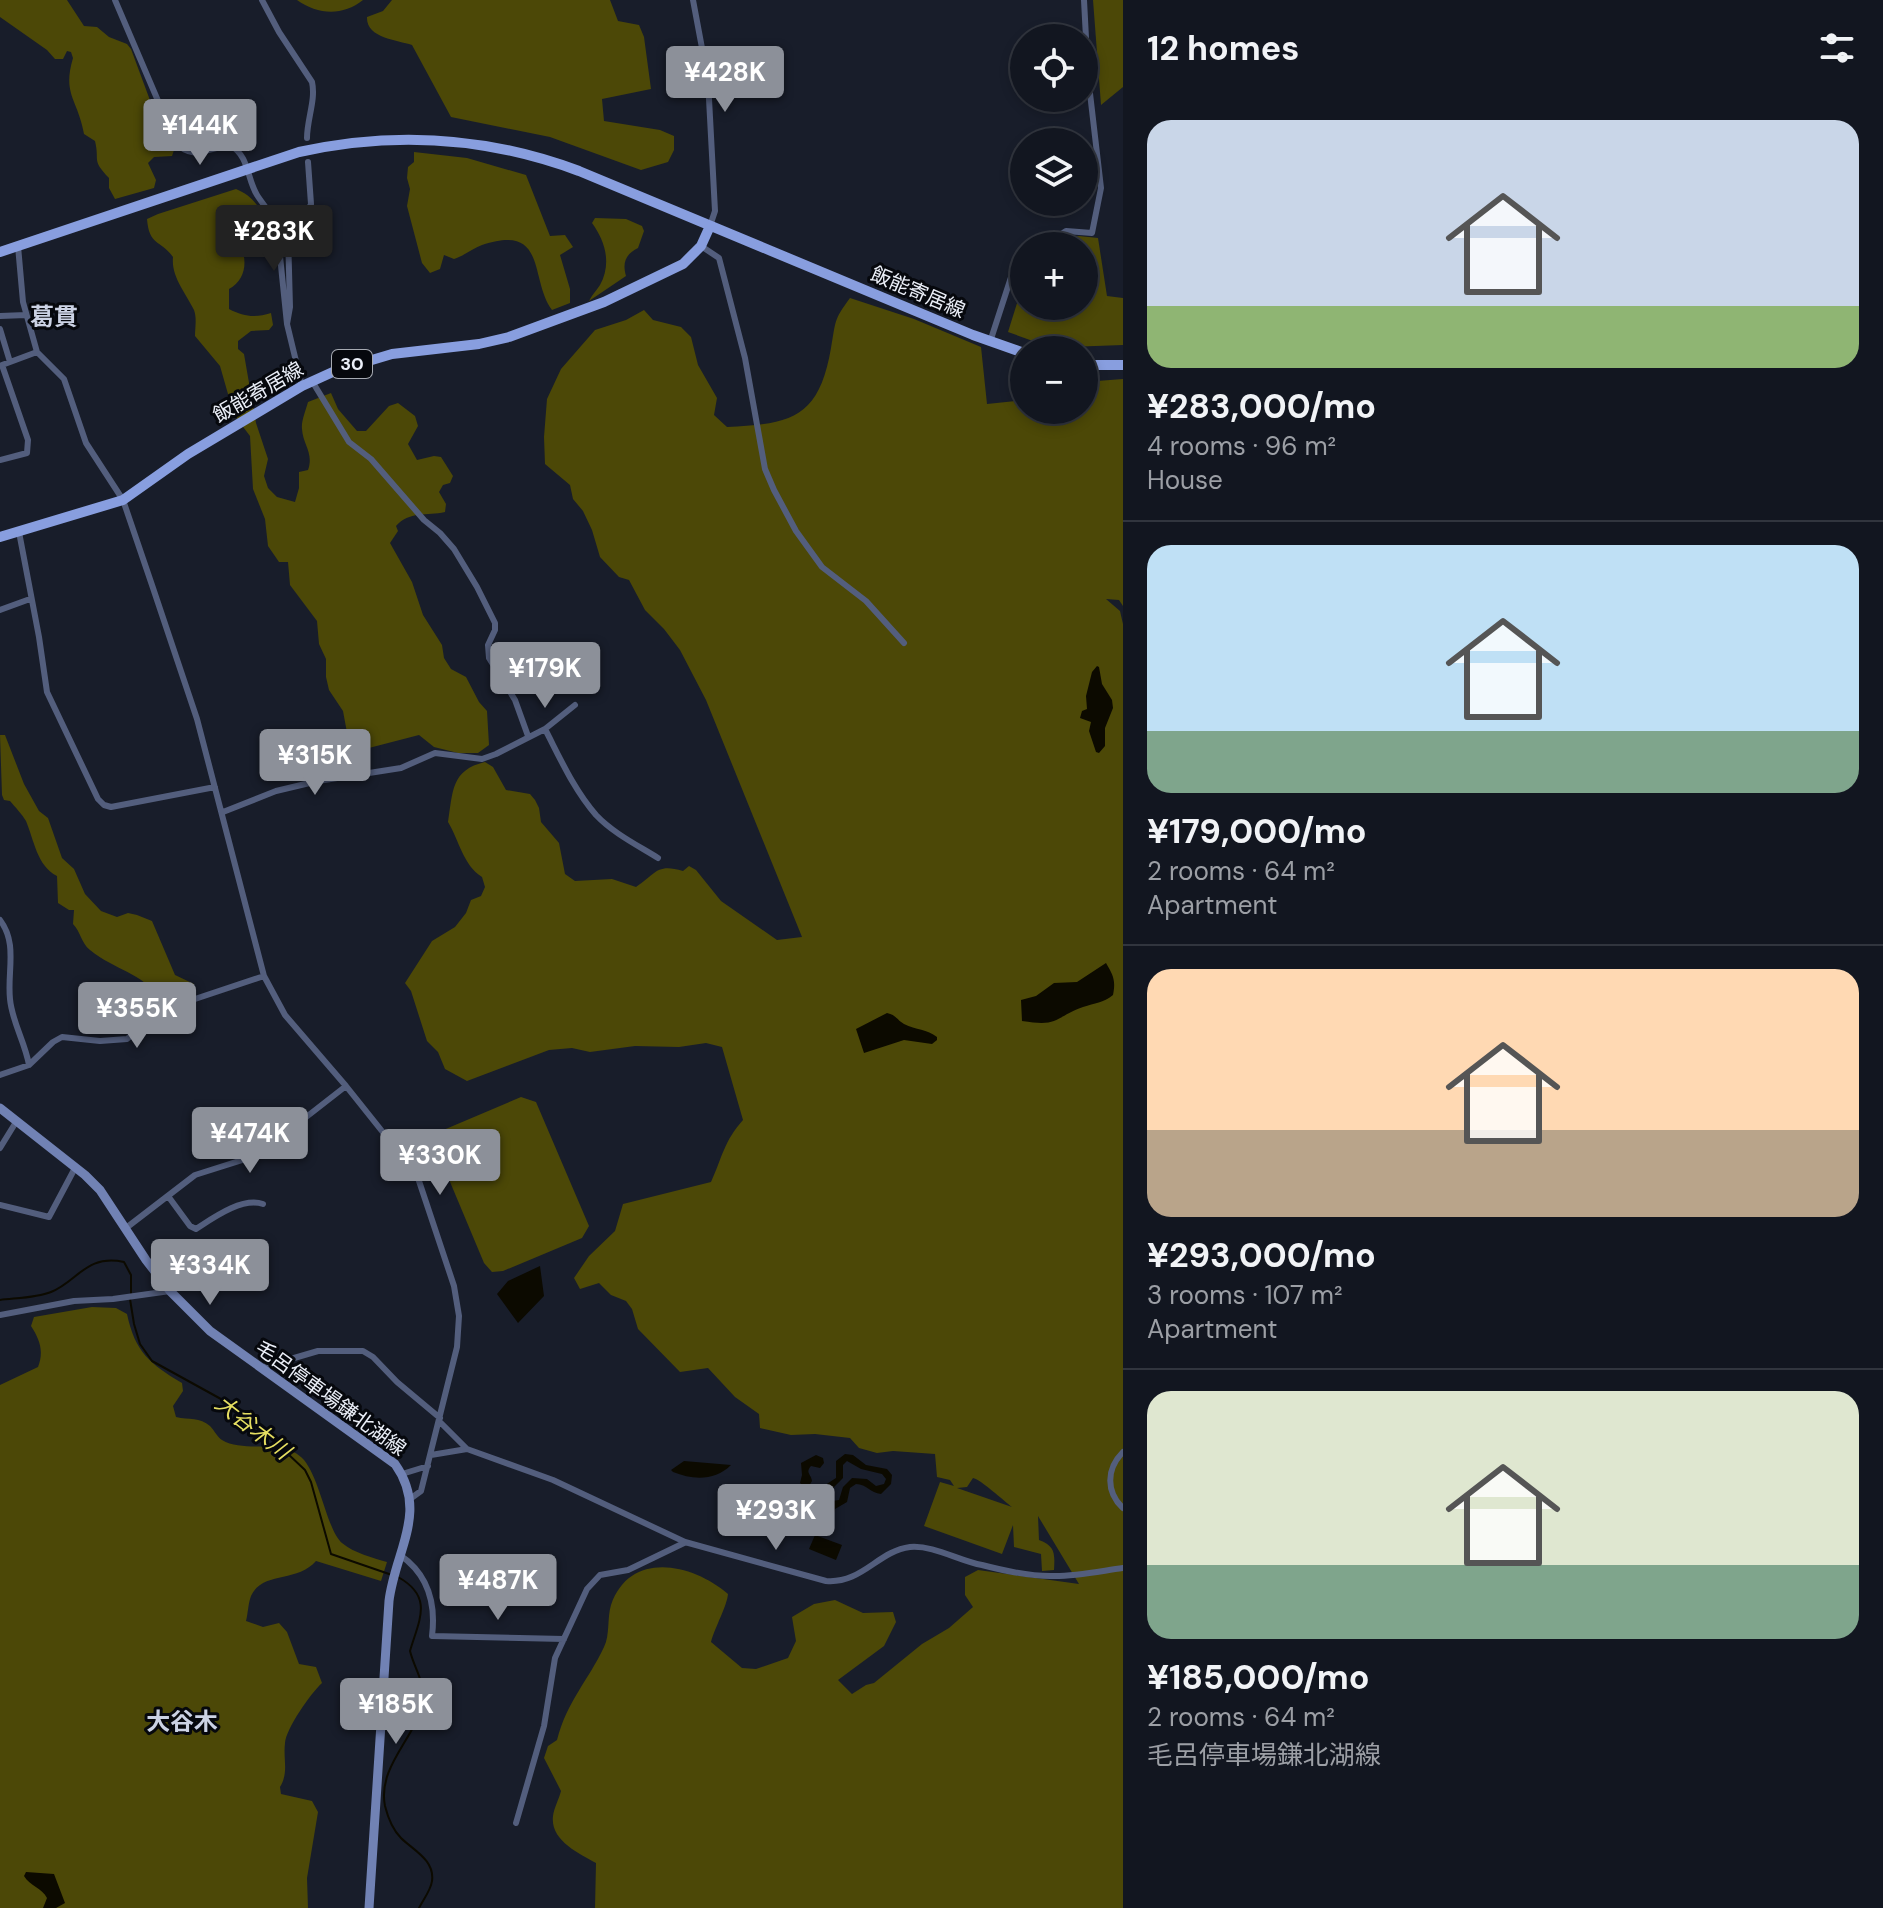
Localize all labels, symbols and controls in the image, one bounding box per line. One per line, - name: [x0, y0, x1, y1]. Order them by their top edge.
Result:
- map controls: [1010, 24, 1098, 424]
- button: locate: [1010, 24, 1098, 112]
- text: 12 homes: [1147, 26, 1299, 71]
- icon: filters: [1815, 26, 1859, 70]
- pin: ¥428K: [669, 46, 781, 114]
- text: ¥428K: [684, 55, 766, 89]
- pin: ¥144K: [144, 99, 256, 167]
- text: ¥144K: [161, 108, 239, 142]
- button: layers: [1010, 128, 1098, 216]
- icon: home: [1431, 172, 1575, 316]
- pin: ¥283K: [218, 205, 330, 273]
- text: ¥283K: [234, 214, 314, 248]
- button: +: [1010, 232, 1098, 320]
- street label: 飯能寄居線: [867, 260, 969, 324]
- district label: 葛貫: [30, 301, 78, 332]
- button: −: [1010, 336, 1098, 424]
- road number: 30: [332, 350, 372, 378]
- street label: 飯能寄居線: [208, 356, 308, 428]
- text: ¥283,000/mo: [1147, 384, 1376, 429]
- text: 4 rooms · 96 m²: [1147, 429, 1336, 463]
- text: House: [1147, 463, 1223, 497]
- icon: home: [1431, 597, 1575, 741]
- pin: ¥179K: [489, 642, 601, 710]
- text: ¥179K: [508, 651, 582, 685]
- pin: ¥315K: [259, 729, 371, 797]
- text: ¥315K: [277, 738, 353, 772]
- text: ¥179,000/mo: [1147, 809, 1366, 854]
- text: 2 rooms · 64 m²: [1147, 854, 1335, 888]
- text: Apartment: [1147, 888, 1278, 922]
- pin: ¥355K: [81, 982, 193, 1050]
- text: ¥355K: [96, 991, 178, 1025]
- icon: home: [1431, 1021, 1575, 1165]
- pin: ¥474K: [194, 1107, 306, 1175]
- text: ¥474K: [210, 1116, 290, 1150]
- pin: ¥330K: [384, 1129, 496, 1197]
- text: ¥330K: [398, 1138, 482, 1172]
- text: ¥293,000/mo: [1147, 1233, 1376, 1278]
- pin: ¥334K: [154, 1239, 266, 1307]
- text: ¥334K: [169, 1248, 251, 1282]
- text: 3 rooms · 107 m²: [1147, 1278, 1343, 1312]
- text: Apartment: [1147, 1312, 1278, 1346]
- street label: 毛呂停車場鎌北湖線: [251, 1335, 411, 1461]
- water label: 大谷木川: [209, 1389, 298, 1467]
- icon: home: [1431, 1443, 1575, 1587]
- pin: ¥293K: [720, 1484, 832, 1552]
- text: ¥293K: [736, 1493, 816, 1527]
- pin: ¥487K: [442, 1554, 554, 1622]
- text: ¥487K: [458, 1563, 538, 1597]
- text: ¥185,000/mo: [1147, 1655, 1370, 1700]
- pin: ¥185K: [340, 1678, 452, 1746]
- text: ¥185K: [358, 1687, 434, 1721]
- text: 2 rooms · 64 m²: [1147, 1700, 1335, 1734]
- district label: 大谷木: [146, 1706, 218, 1737]
- text: 毛呂停車場鎌北湖線: [1147, 1738, 1381, 1772]

